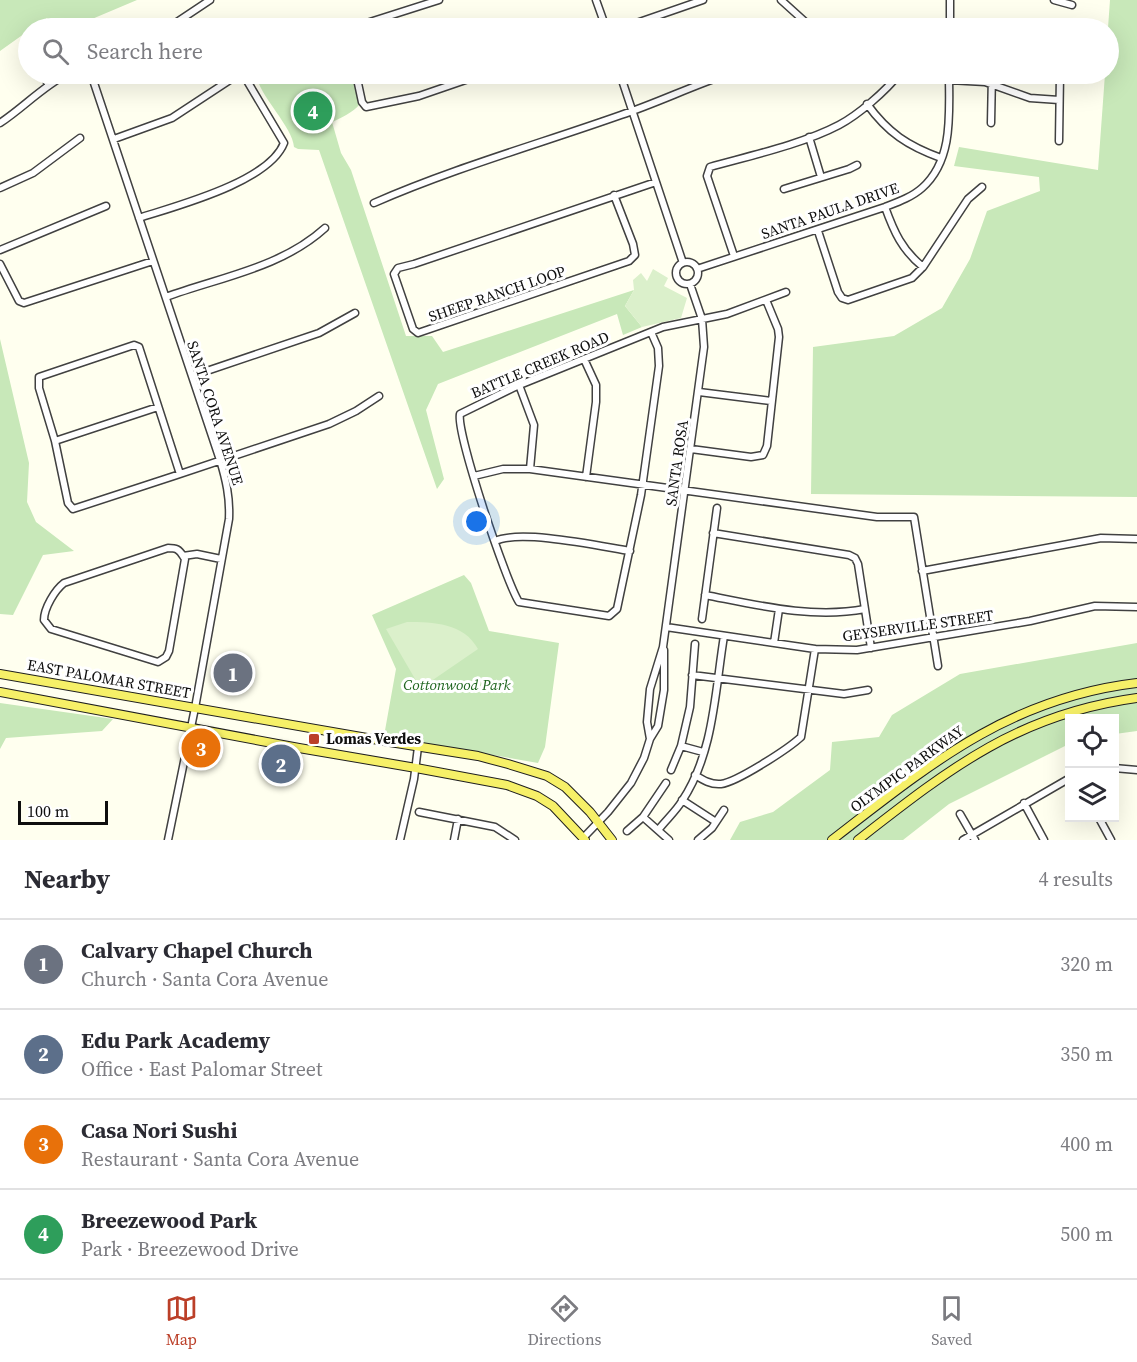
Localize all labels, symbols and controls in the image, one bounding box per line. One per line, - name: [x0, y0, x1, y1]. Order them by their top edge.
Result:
- search box: [18, 18, 1119, 84]
- icon: search: [39, 35, 72, 68]
- text: Search here: [87, 36, 203, 66]
- pin: 4: [294, 88, 332, 134]
- street label: SANTA PAULA DRIVE: [758, 177, 901, 244]
- street label: SHEEP RANCH LOOP: [426, 260, 568, 327]
- street label: BATTLE CREEK ROAD: [467, 326, 612, 403]
- street label: SANTA CORA AVENUE: [182, 338, 249, 488]
- street label: SANTA ROSA: [660, 418, 693, 508]
- your location: [462, 507, 491, 536]
- street label: GEYSERVILLE STREET: [841, 605, 995, 646]
- pin: 1: [214, 650, 252, 696]
- street label: EAST PALOMAR STREET: [26, 654, 192, 703]
- park label: Cottonwood Park: [403, 674, 512, 695]
- map controls: [1065, 714, 1119, 822]
- button: locate: [1065, 714, 1119, 768]
- street label: OLYMPIC PARKWAY: [846, 720, 968, 817]
- pin: 3: [182, 726, 220, 771]
- place label: Lomas Verdes: [326, 728, 421, 749]
- marker: Lomas Verdes: [307, 732, 321, 746]
- pin: 2: [262, 742, 300, 786]
- button: layers: [1065, 768, 1119, 822]
- scale bar: [18, 798, 108, 826]
- text: 100 m: [27, 800, 69, 822]
- text: Nearby: [24, 861, 110, 897]
- text: 4 results: [1038, 865, 1113, 893]
- text: Calvary Chapel Church: [81, 935, 313, 965]
- text: 1: [38, 950, 49, 978]
- text: 320 m: [1060, 950, 1113, 978]
- text: Church · Santa Cora Avenue: [81, 965, 328, 993]
- text: Edu Park Academy: [81, 1025, 270, 1055]
- text: 2: [38, 1040, 49, 1068]
- text: 350 m: [1060, 1040, 1113, 1068]
- text: Office · East Palomar Street: [81, 1055, 323, 1083]
- text: Casa Nori Sushi: [81, 1115, 237, 1145]
- text: 3: [38, 1130, 49, 1158]
- text: 400 m: [1060, 1130, 1113, 1158]
- text: Restaurant · Santa Cora Avenue: [81, 1145, 359, 1173]
- text: Breezewood Park: [81, 1205, 257, 1235]
- text: 4: [38, 1220, 49, 1248]
- text: 500 m: [1060, 1220, 1113, 1248]
- text: Park · Breezewood Drive: [81, 1235, 299, 1263]
- tab: Map: [165, 1292, 198, 1350]
- tab: Directions: [527, 1292, 602, 1350]
- tab: Saved: [931, 1292, 972, 1350]

